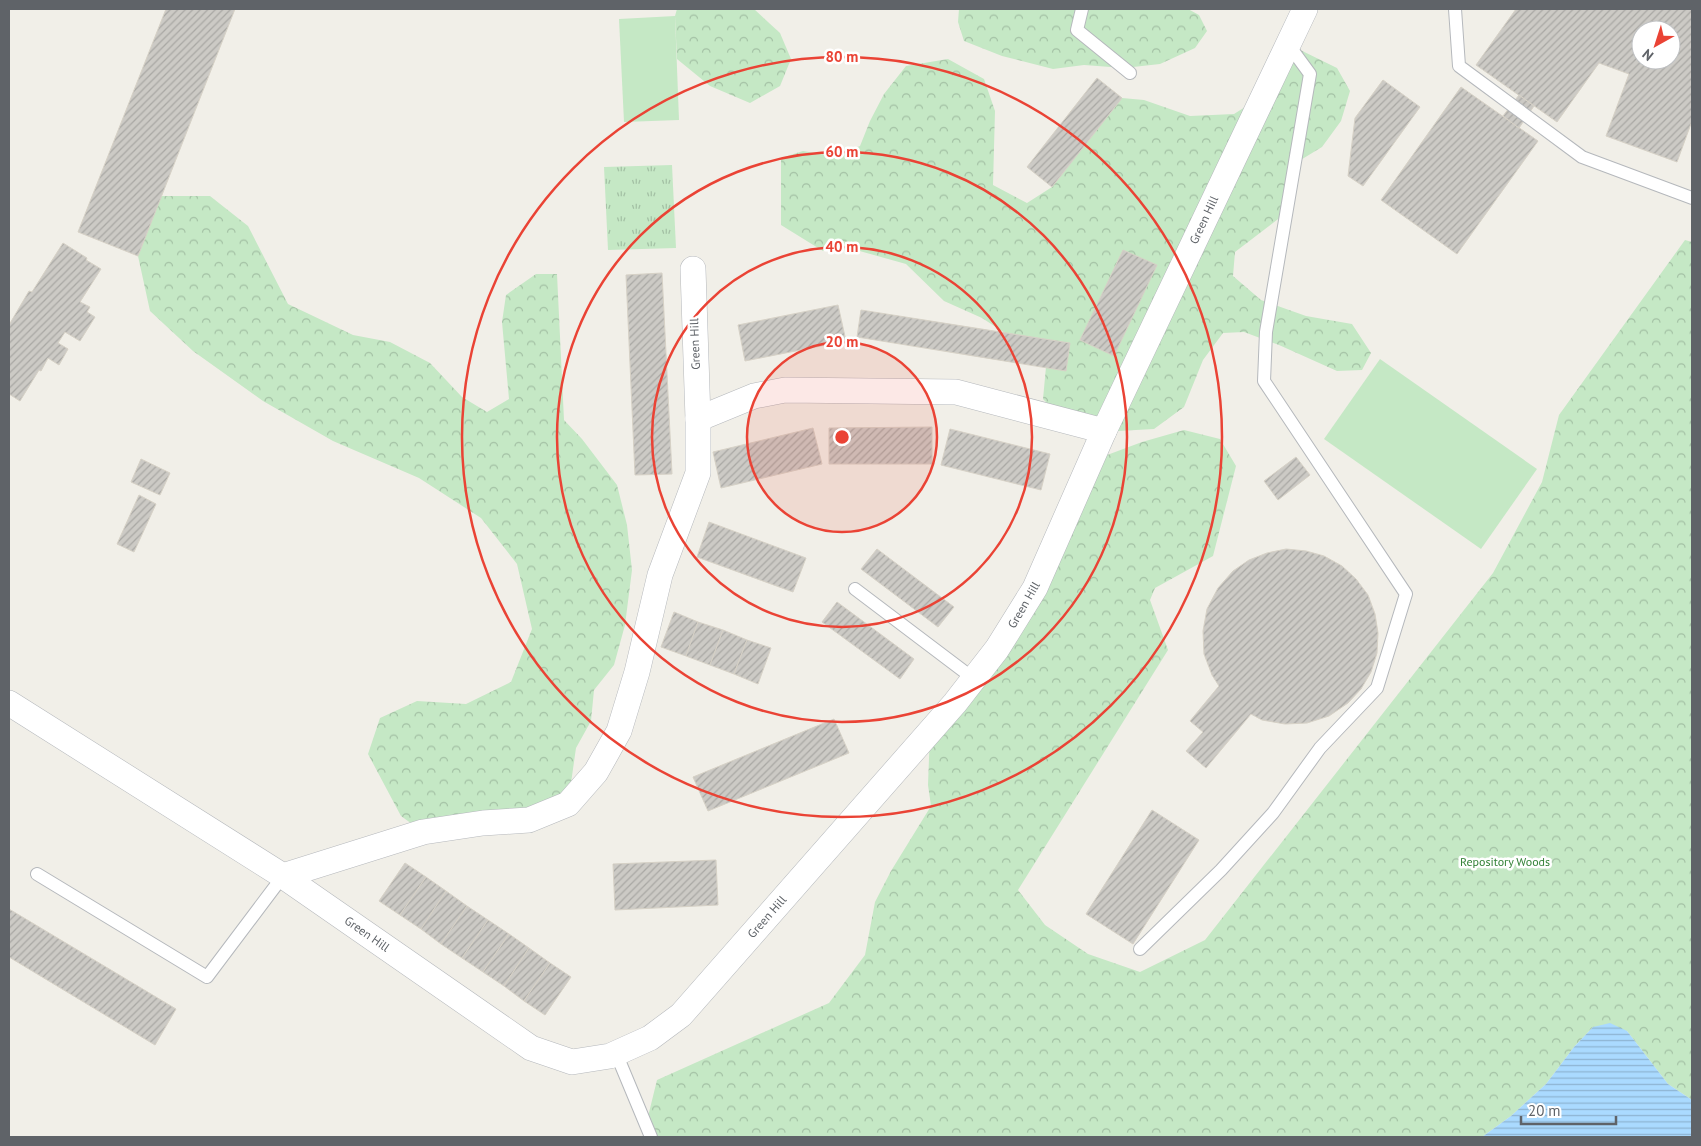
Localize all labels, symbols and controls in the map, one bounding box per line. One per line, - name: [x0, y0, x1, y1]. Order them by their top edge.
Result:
- north arrow: [1631, 20, 1681, 70]
- text: N: [1639, 45, 1657, 65]
- text: 80 m: [826, 47, 858, 66]
- text: 60 m: [826, 142, 858, 161]
- street label: Green Hill: [1186, 193, 1221, 246]
- text: 40 m: [826, 237, 858, 256]
- street label: Green Hill: [686, 318, 703, 370]
- text: 20 m: [826, 332, 858, 351]
- centre of rings: [833, 428, 851, 446]
- street label: Green Hill: [1004, 578, 1043, 631]
- park label: Repository Woods: [1460, 854, 1550, 869]
- street label: Green Hill: [744, 892, 790, 941]
- street label: Green Hill: [342, 913, 393, 955]
- scale bar: [1521, 1094, 1616, 1126]
- text: 20 m: [1528, 1101, 1561, 1120]

